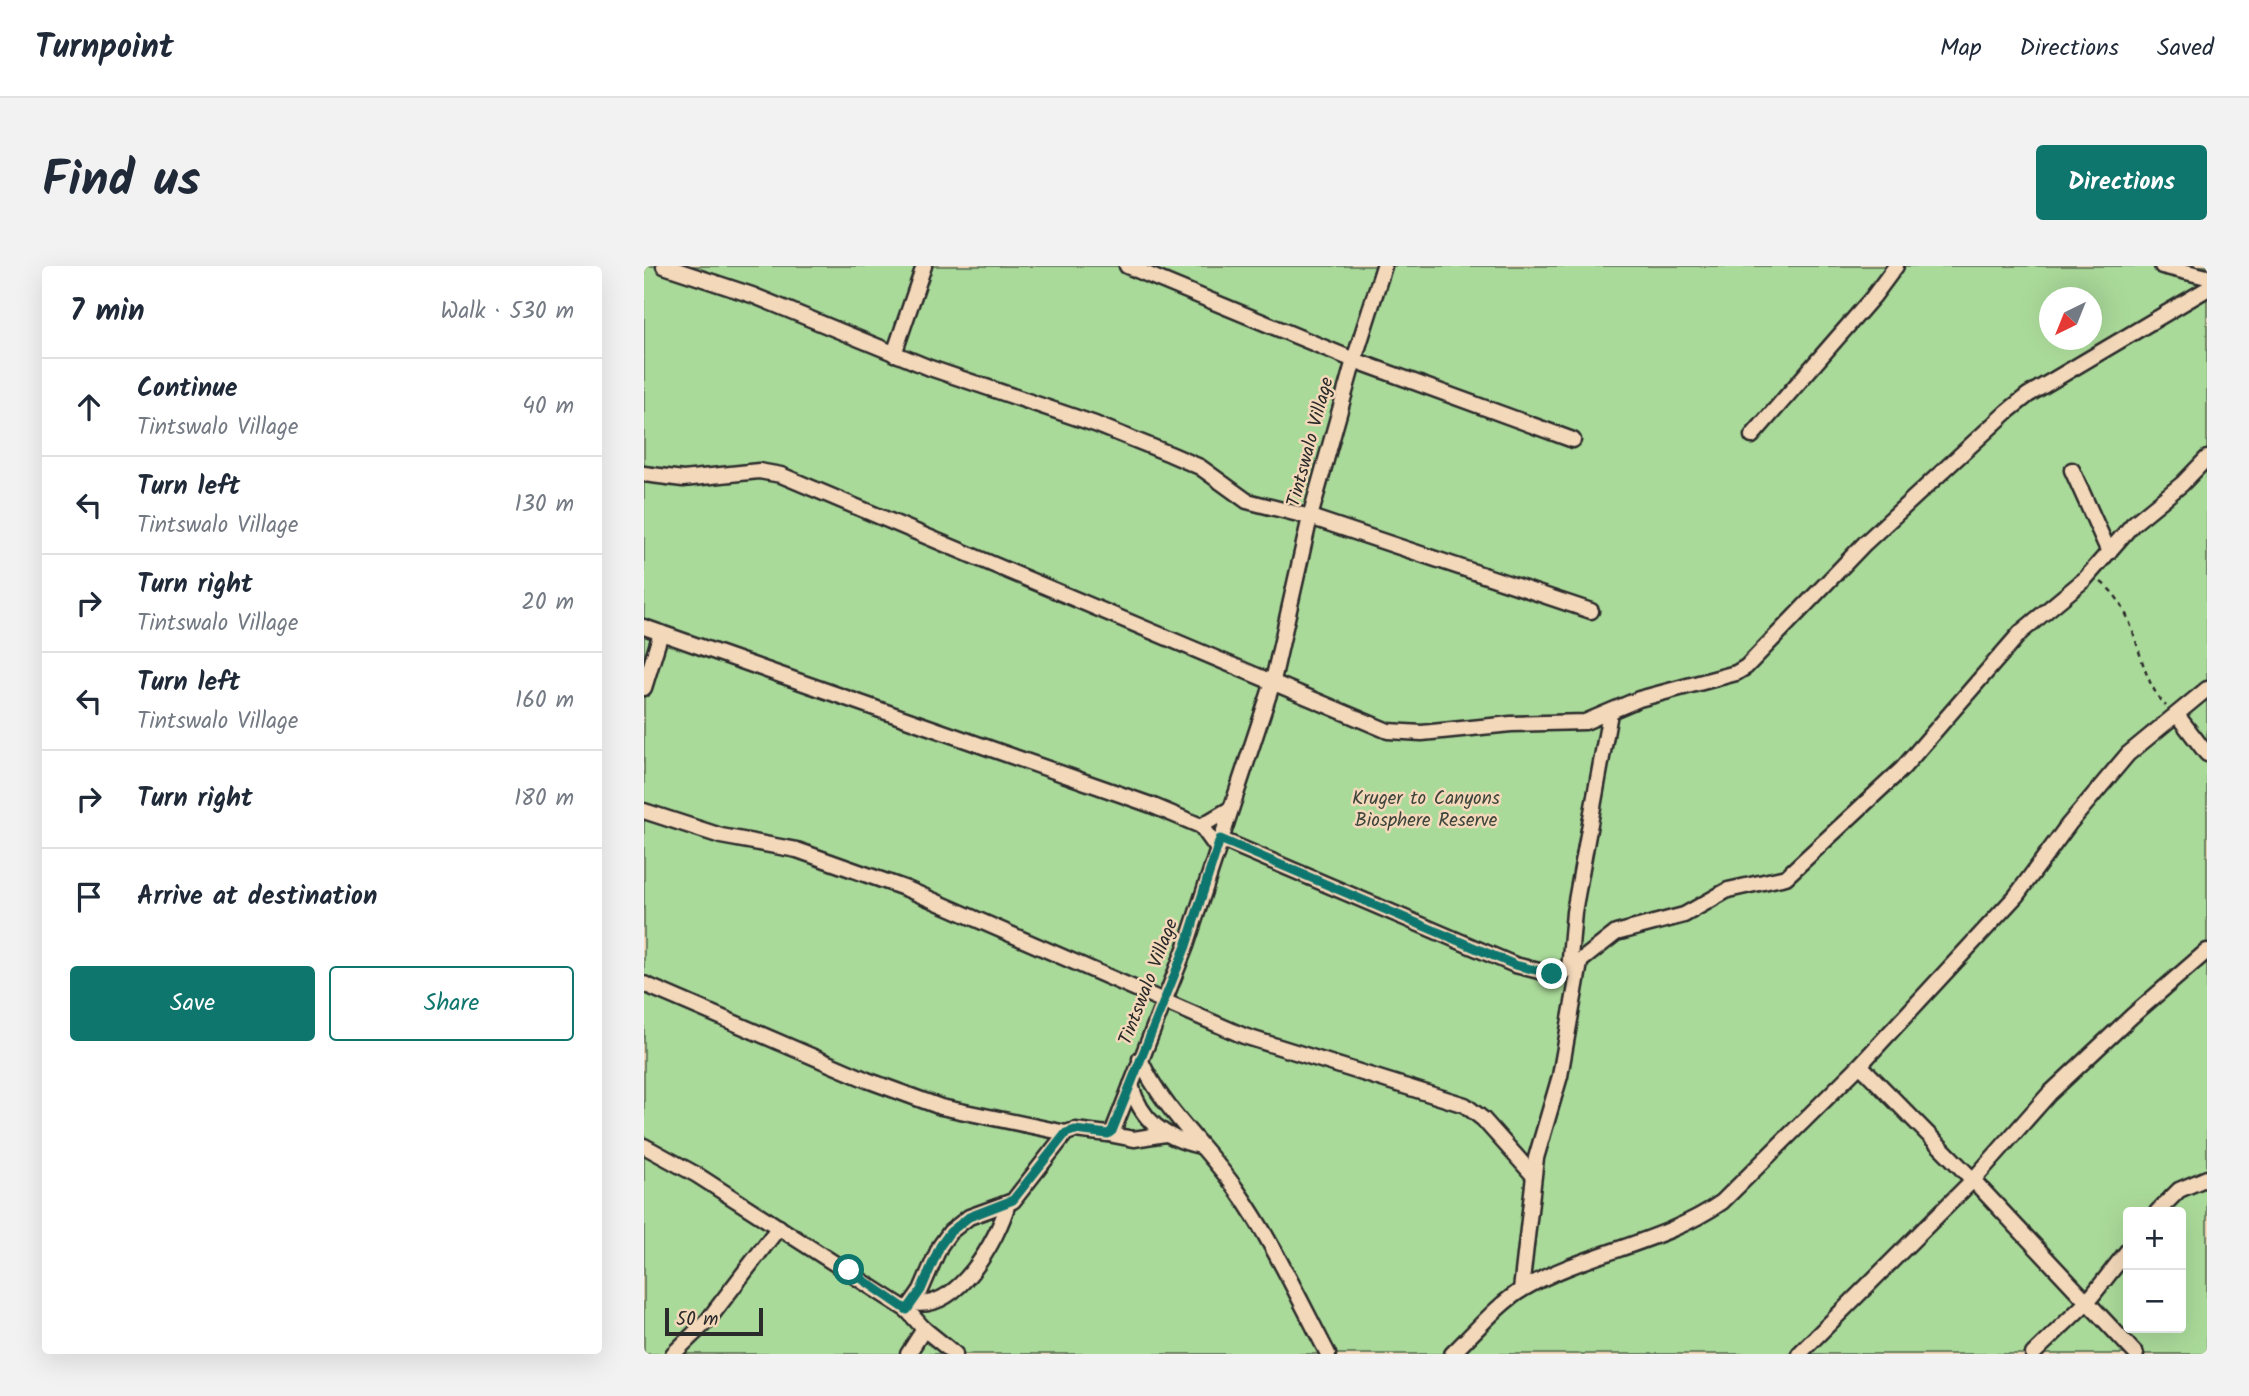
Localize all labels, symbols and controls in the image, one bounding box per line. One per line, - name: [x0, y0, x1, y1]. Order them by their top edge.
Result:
- text: Turnpoint: [35, 22, 174, 75]
- text: Map: [1940, 29, 1982, 68]
- text: Directions: [2020, 29, 2119, 68]
- text: Saved: [2157, 29, 2214, 68]
- text: Find us: [42, 143, 200, 221]
- button: Directions: [2036, 145, 2207, 220]
- north arrow: [2039, 287, 2102, 350]
- text: 7 min: [70, 288, 145, 336]
- text: Walk · 530 m: [440, 294, 574, 330]
- text: Continue: [137, 368, 238, 410]
- street label: Tintswalo Village: [1279, 373, 1343, 510]
- icon: ahead: [70, 388, 108, 426]
- text: 40 m: [522, 389, 574, 425]
- text: Tintswalo Village: [137, 410, 298, 446]
- text: Turn left: [137, 466, 240, 508]
- icon: left: [70, 486, 108, 524]
- text: 130 m: [515, 487, 574, 523]
- text: Tintswalo Village: [137, 508, 298, 544]
- text: Turn right: [137, 564, 253, 606]
- icon: right: [70, 584, 108, 622]
- text: 20 m: [522, 585, 574, 621]
- text: Tintswalo Village: [137, 606, 298, 642]
- text: Turn left: [137, 662, 240, 704]
- icon: left: [70, 682, 108, 720]
- text: 160 m: [515, 683, 574, 719]
- text: Tintswalo Village: [137, 704, 298, 740]
- text: Turn right: [137, 778, 253, 820]
- icon: right: [70, 780, 108, 818]
- text: 180 m: [514, 781, 574, 817]
- park label: Kruger to Canyons Biosphere Reserve: [1352, 784, 1500, 836]
- text: Arrive at destination: [137, 876, 377, 918]
- icon: arrive: [70, 878, 108, 916]
- street label: Tintswalo Village: [1111, 914, 1187, 1050]
- route end: [1536, 958, 1567, 989]
- button: Save: [70, 966, 315, 1041]
- button: Share: [329, 966, 574, 1041]
- map controls: [2123, 1207, 2186, 1333]
- button: +: [2123, 1207, 2186, 1270]
- route start: [833, 1254, 864, 1285]
- button: −: [2123, 1270, 2186, 1333]
- scale bar: [665, 1305, 763, 1337]
- text: 50 m: [676, 1305, 718, 1335]

